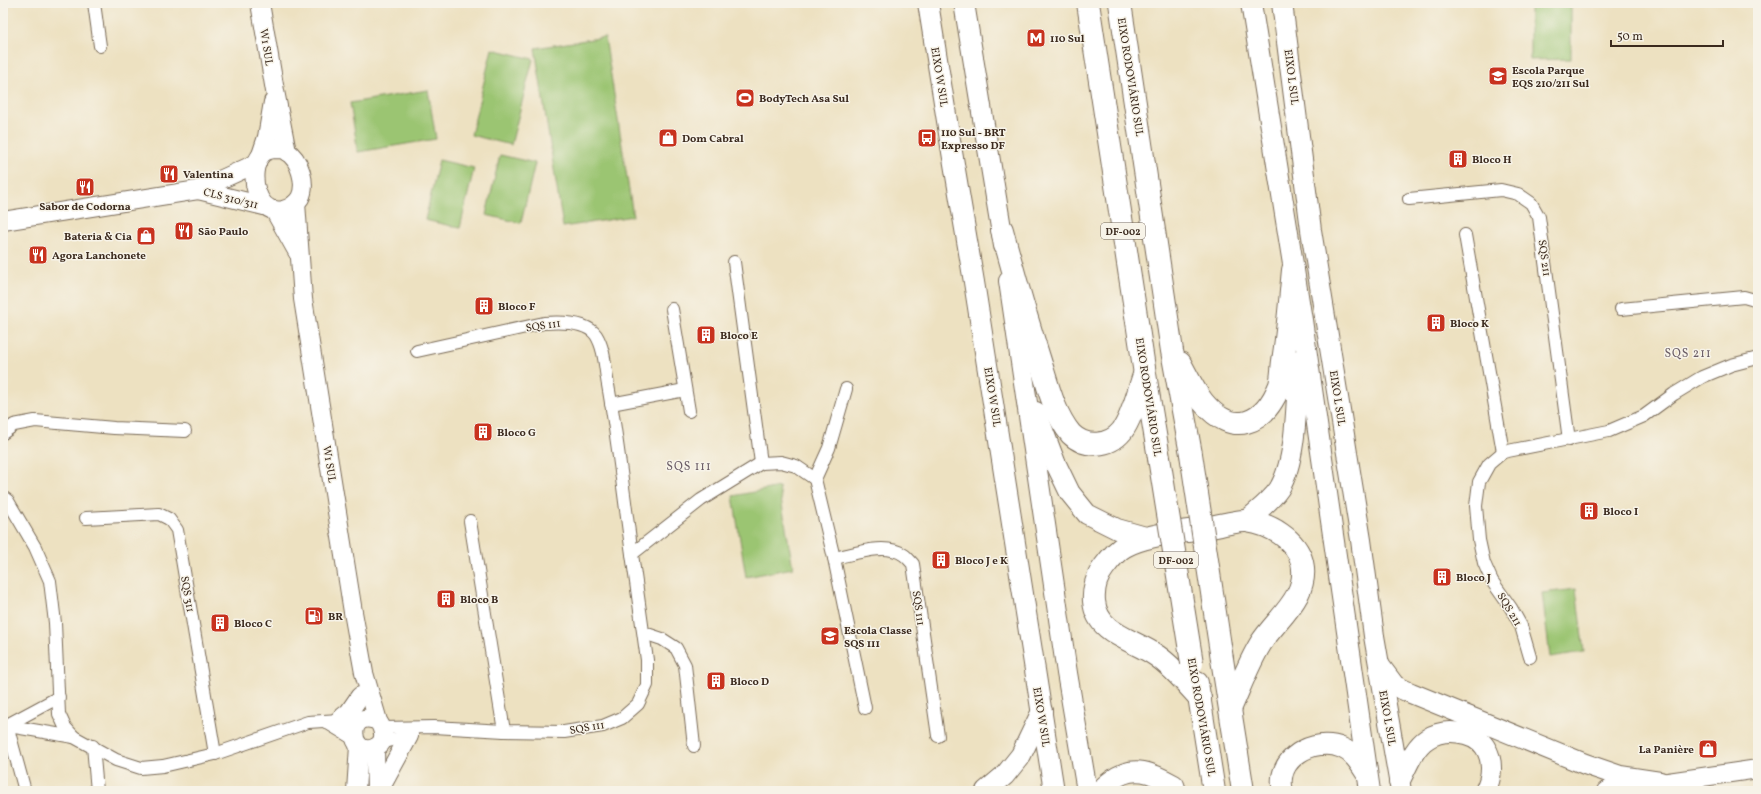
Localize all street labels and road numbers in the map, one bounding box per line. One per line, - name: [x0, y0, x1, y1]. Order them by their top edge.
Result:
- street label: EIXO RODOVIÁRIO SUL: [1113, 17, 1146, 138]
- street label: W1 SUL: [255, 28, 276, 67]
- street label: EIXO W SUL: [926, 46, 951, 108]
- street label: EIXO L SUL: [1280, 48, 1301, 106]
- street label: CLS 310/311: [202, 185, 260, 214]
- road number: DF-002: [1101, 223, 1145, 239]
- street label: SQS 211: [1534, 239, 1554, 277]
- street label: SQS 111: [525, 317, 562, 336]
- street label: EIXO RODOVIÁRIO SUL: [1131, 337, 1164, 458]
- street label: EIXO W SUL: [979, 366, 1004, 428]
- street label: EIXO L SUL: [1325, 369, 1348, 427]
- street label: W1 SUL: [318, 445, 339, 484]
- road number: DF-002: [1154, 552, 1198, 568]
- street label: SQS 311: [176, 575, 197, 614]
- street label: SQS 111: [908, 590, 927, 627]
- street label: SQS 211: [1493, 590, 1525, 629]
- street label: EIXO RODOVIÁRIO SUL: [1183, 657, 1218, 778]
- street label: EIXO W SUL: [1028, 686, 1053, 748]
- street label: EIXO L SUL: [1374, 689, 1399, 747]
- street label: SQS 111: [569, 718, 606, 739]

